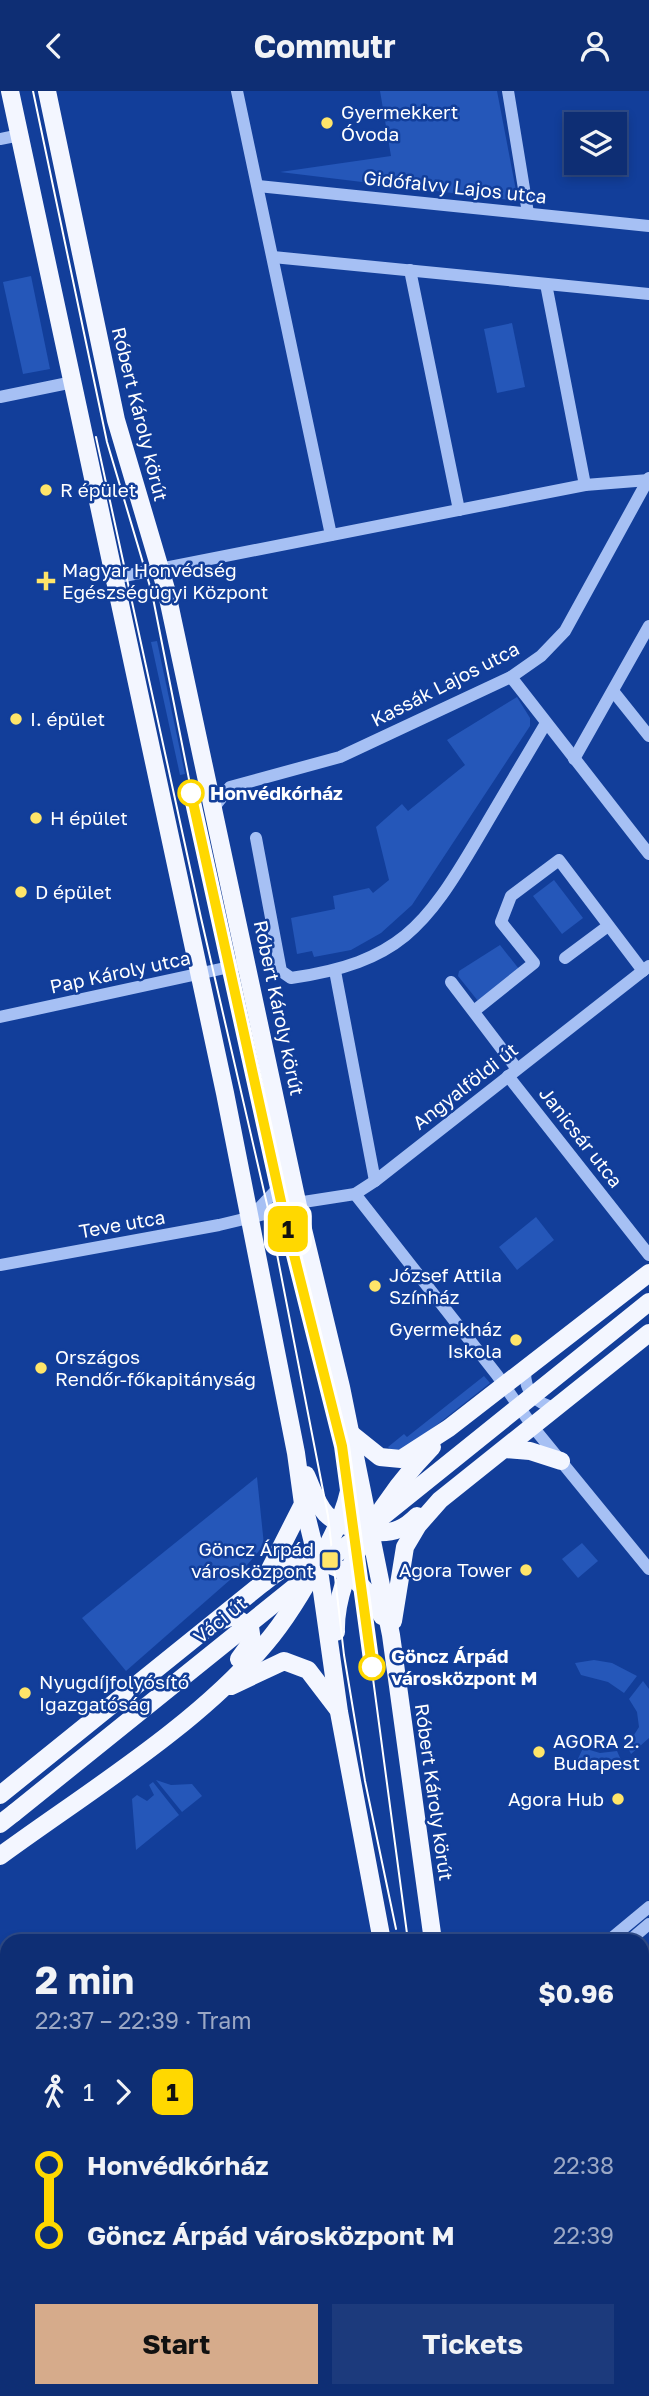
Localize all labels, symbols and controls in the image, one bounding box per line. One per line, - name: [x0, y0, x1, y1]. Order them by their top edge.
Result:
- icon: back: [35, 27, 73, 65]
- text: Commutr: [253, 27, 396, 65]
- icon: person: [576, 27, 614, 65]
- place label: Gyermekkert Óvoda: [341, 100, 458, 145]
- map controls: [564, 112, 627, 175]
- button: layers: [564, 112, 627, 175]
- marker: Gyermekkert Óvoda: [319, 115, 335, 131]
- street label: Gidófalvy Lajos utca: [362, 165, 548, 208]
- street label: Róbert Károly körút: [108, 324, 173, 503]
- place label: R épület: [60, 478, 136, 501]
- marker: R épület: [38, 482, 54, 498]
- place label: Magyar Honvédség Egészségügyi Központ: [62, 558, 268, 603]
- marker: Magyar Honvédség Egészségügyi Központ: [36, 571, 56, 591]
- street label: Kassák Lajos utca: [367, 636, 523, 731]
- place label: I. épület: [30, 707, 105, 730]
- marker: I. épület: [8, 711, 24, 727]
- marker: Honvédkórház: [178, 780, 204, 806]
- place label: Honvédkórház: [210, 781, 343, 804]
- place label: H épület: [50, 806, 128, 829]
- marker: H épület: [28, 810, 44, 826]
- place label: D épület: [35, 880, 112, 903]
- marker: D épület: [13, 884, 29, 900]
- street label: Róbert Károly körút: [250, 918, 309, 1098]
- street label: Pap Károly utca: [48, 945, 192, 998]
- street label: Angyalföldi út: [407, 1037, 522, 1134]
- street label: Janicsár utca: [535, 1082, 628, 1192]
- street label: Teve utca: [77, 1205, 167, 1242]
- line badge: 1: [265, 1206, 311, 1252]
- text: 1: [282, 1214, 294, 1243]
- place label: József Attila Színház: [389, 1263, 502, 1308]
- marker: József Attila Színház: [367, 1278, 383, 1294]
- place label: Gyermekház Iskola: [389, 1317, 502, 1362]
- marker: Gyermekház Iskola: [508, 1332, 524, 1348]
- place label: Országos Rendőr-főkapitányság: [55, 1345, 256, 1390]
- marker: Országos Rendőr-főkapitányság: [33, 1360, 49, 1376]
- place label: Göncz Árpád városközpont: [191, 1537, 314, 1582]
- marker: Göncz Árpád városközpont: [320, 1550, 340, 1570]
- place label: Agora Tower: [399, 1558, 513, 1581]
- marker: Agora Tower: [518, 1562, 534, 1578]
- street label: Váci út: [189, 1591, 251, 1648]
- place label: Göncz Árpád városközpont M: [391, 1644, 537, 1689]
- marker: Göncz Árpád városközpont M: [359, 1654, 385, 1680]
- place label: Nyugdíjfolyósító Igazgatóság: [39, 1670, 189, 1715]
- marker: Nyugdíjfolyósító Igazgatóság: [17, 1685, 33, 1701]
- street label: Róbert Károly körút: [411, 1702, 458, 1882]
- place label: AGORA 2. Budapest: [553, 1729, 640, 1774]
- marker: AGORA 2. Budapest: [531, 1744, 547, 1760]
- place label: Agora Hub: [508, 1787, 604, 1810]
- marker: Agora Hub: [610, 1791, 626, 1807]
- text: 2 min: [35, 1957, 134, 2002]
- text: $0.96: [538, 1978, 614, 2009]
- text: 22:37 – 22:39 · Tram: [35, 2006, 252, 2034]
- icon: walk: [35, 2073, 73, 2111]
- icon: forward: [104, 2073, 142, 2111]
- text: 1: [166, 2077, 179, 2106]
- text: 1: [83, 2078, 94, 2106]
- text: Honvédkórház: [87, 2150, 268, 2181]
- text: 22:38: [553, 2151, 614, 2179]
- text: Göncz Árpád városközpont M: [87, 2220, 455, 2251]
- text: 22:39: [553, 2221, 614, 2249]
- button: Start: [35, 2304, 318, 2384]
- button: Tickets: [332, 2304, 614, 2384]

